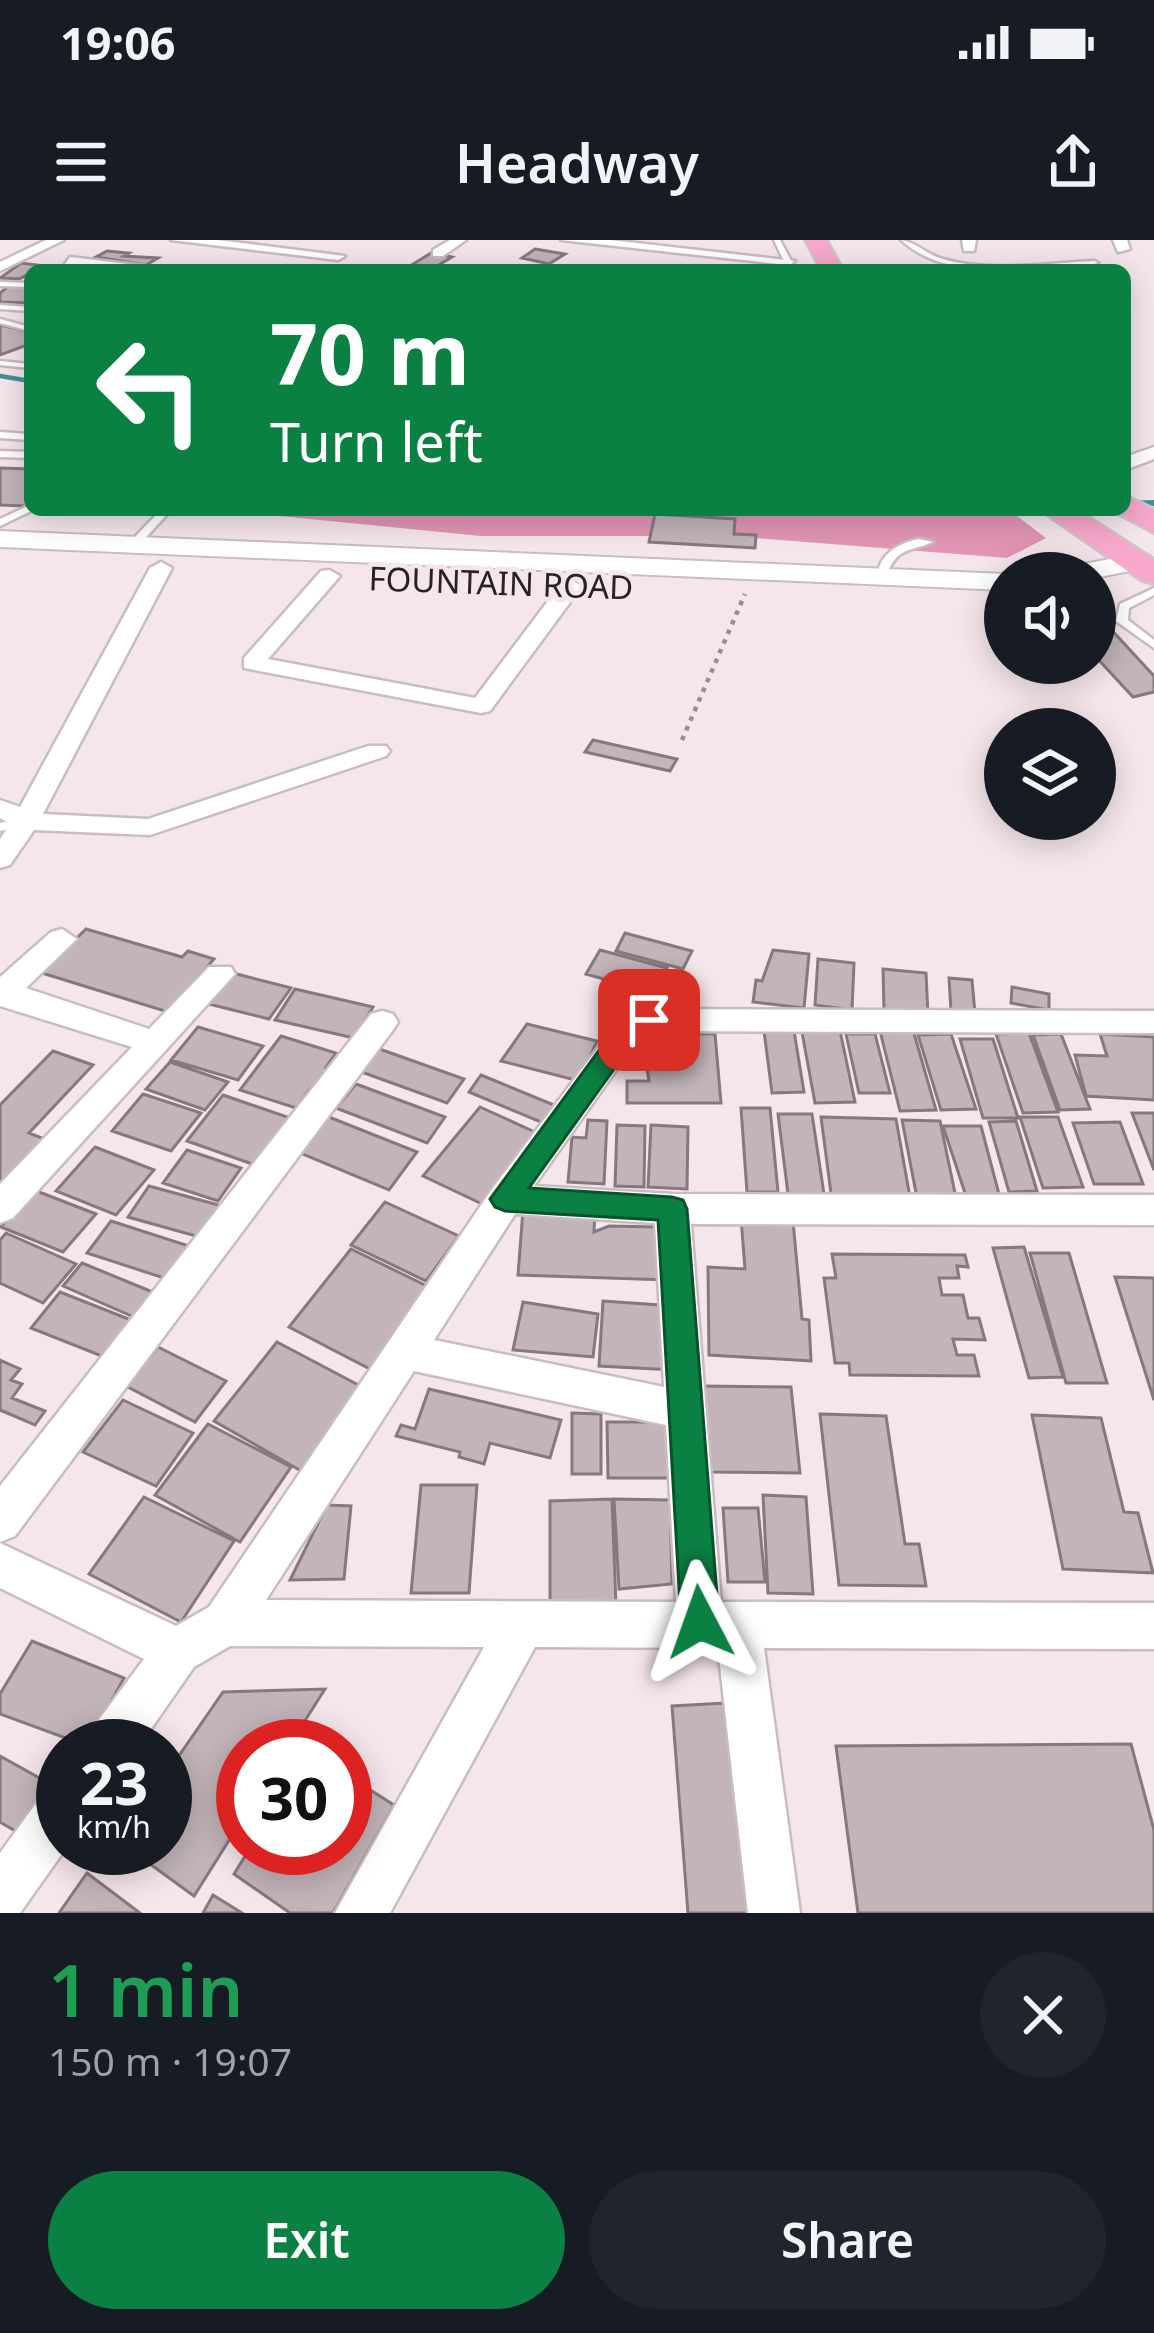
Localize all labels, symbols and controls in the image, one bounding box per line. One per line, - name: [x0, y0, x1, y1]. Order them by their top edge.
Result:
- text: 19:06: [60, 12, 176, 73]
- text: Headway: [455, 125, 699, 199]
- icon: menu: [48, 129, 114, 195]
- icon: share: [1040, 129, 1106, 195]
- text: 70 m: [270, 295, 470, 410]
- icon: left: [72, 312, 228, 468]
- text: Turn left: [270, 404, 483, 478]
- map controls: [984, 552, 1116, 840]
- button: sound: [984, 552, 1116, 684]
- street label: FOUNTAIN ROAD: [368, 555, 634, 610]
- button: layers: [984, 708, 1116, 840]
- pin: [598, 969, 700, 1071]
- icon: arrive: [616, 987, 682, 1053]
- position arrow: [637, 1559, 763, 1685]
- speed limit sign: 30: [216, 1719, 372, 1875]
- text: 23: [80, 1741, 148, 1823]
- text: km/h: [77, 1806, 151, 1847]
- text: 1 min: [48, 1940, 243, 2038]
- button: close: [980, 1952, 1106, 2078]
- text: 150 m · 19:07: [48, 2034, 292, 2087]
- button: Exit: [48, 2171, 565, 2309]
- button: Share: [589, 2171, 1106, 2309]

